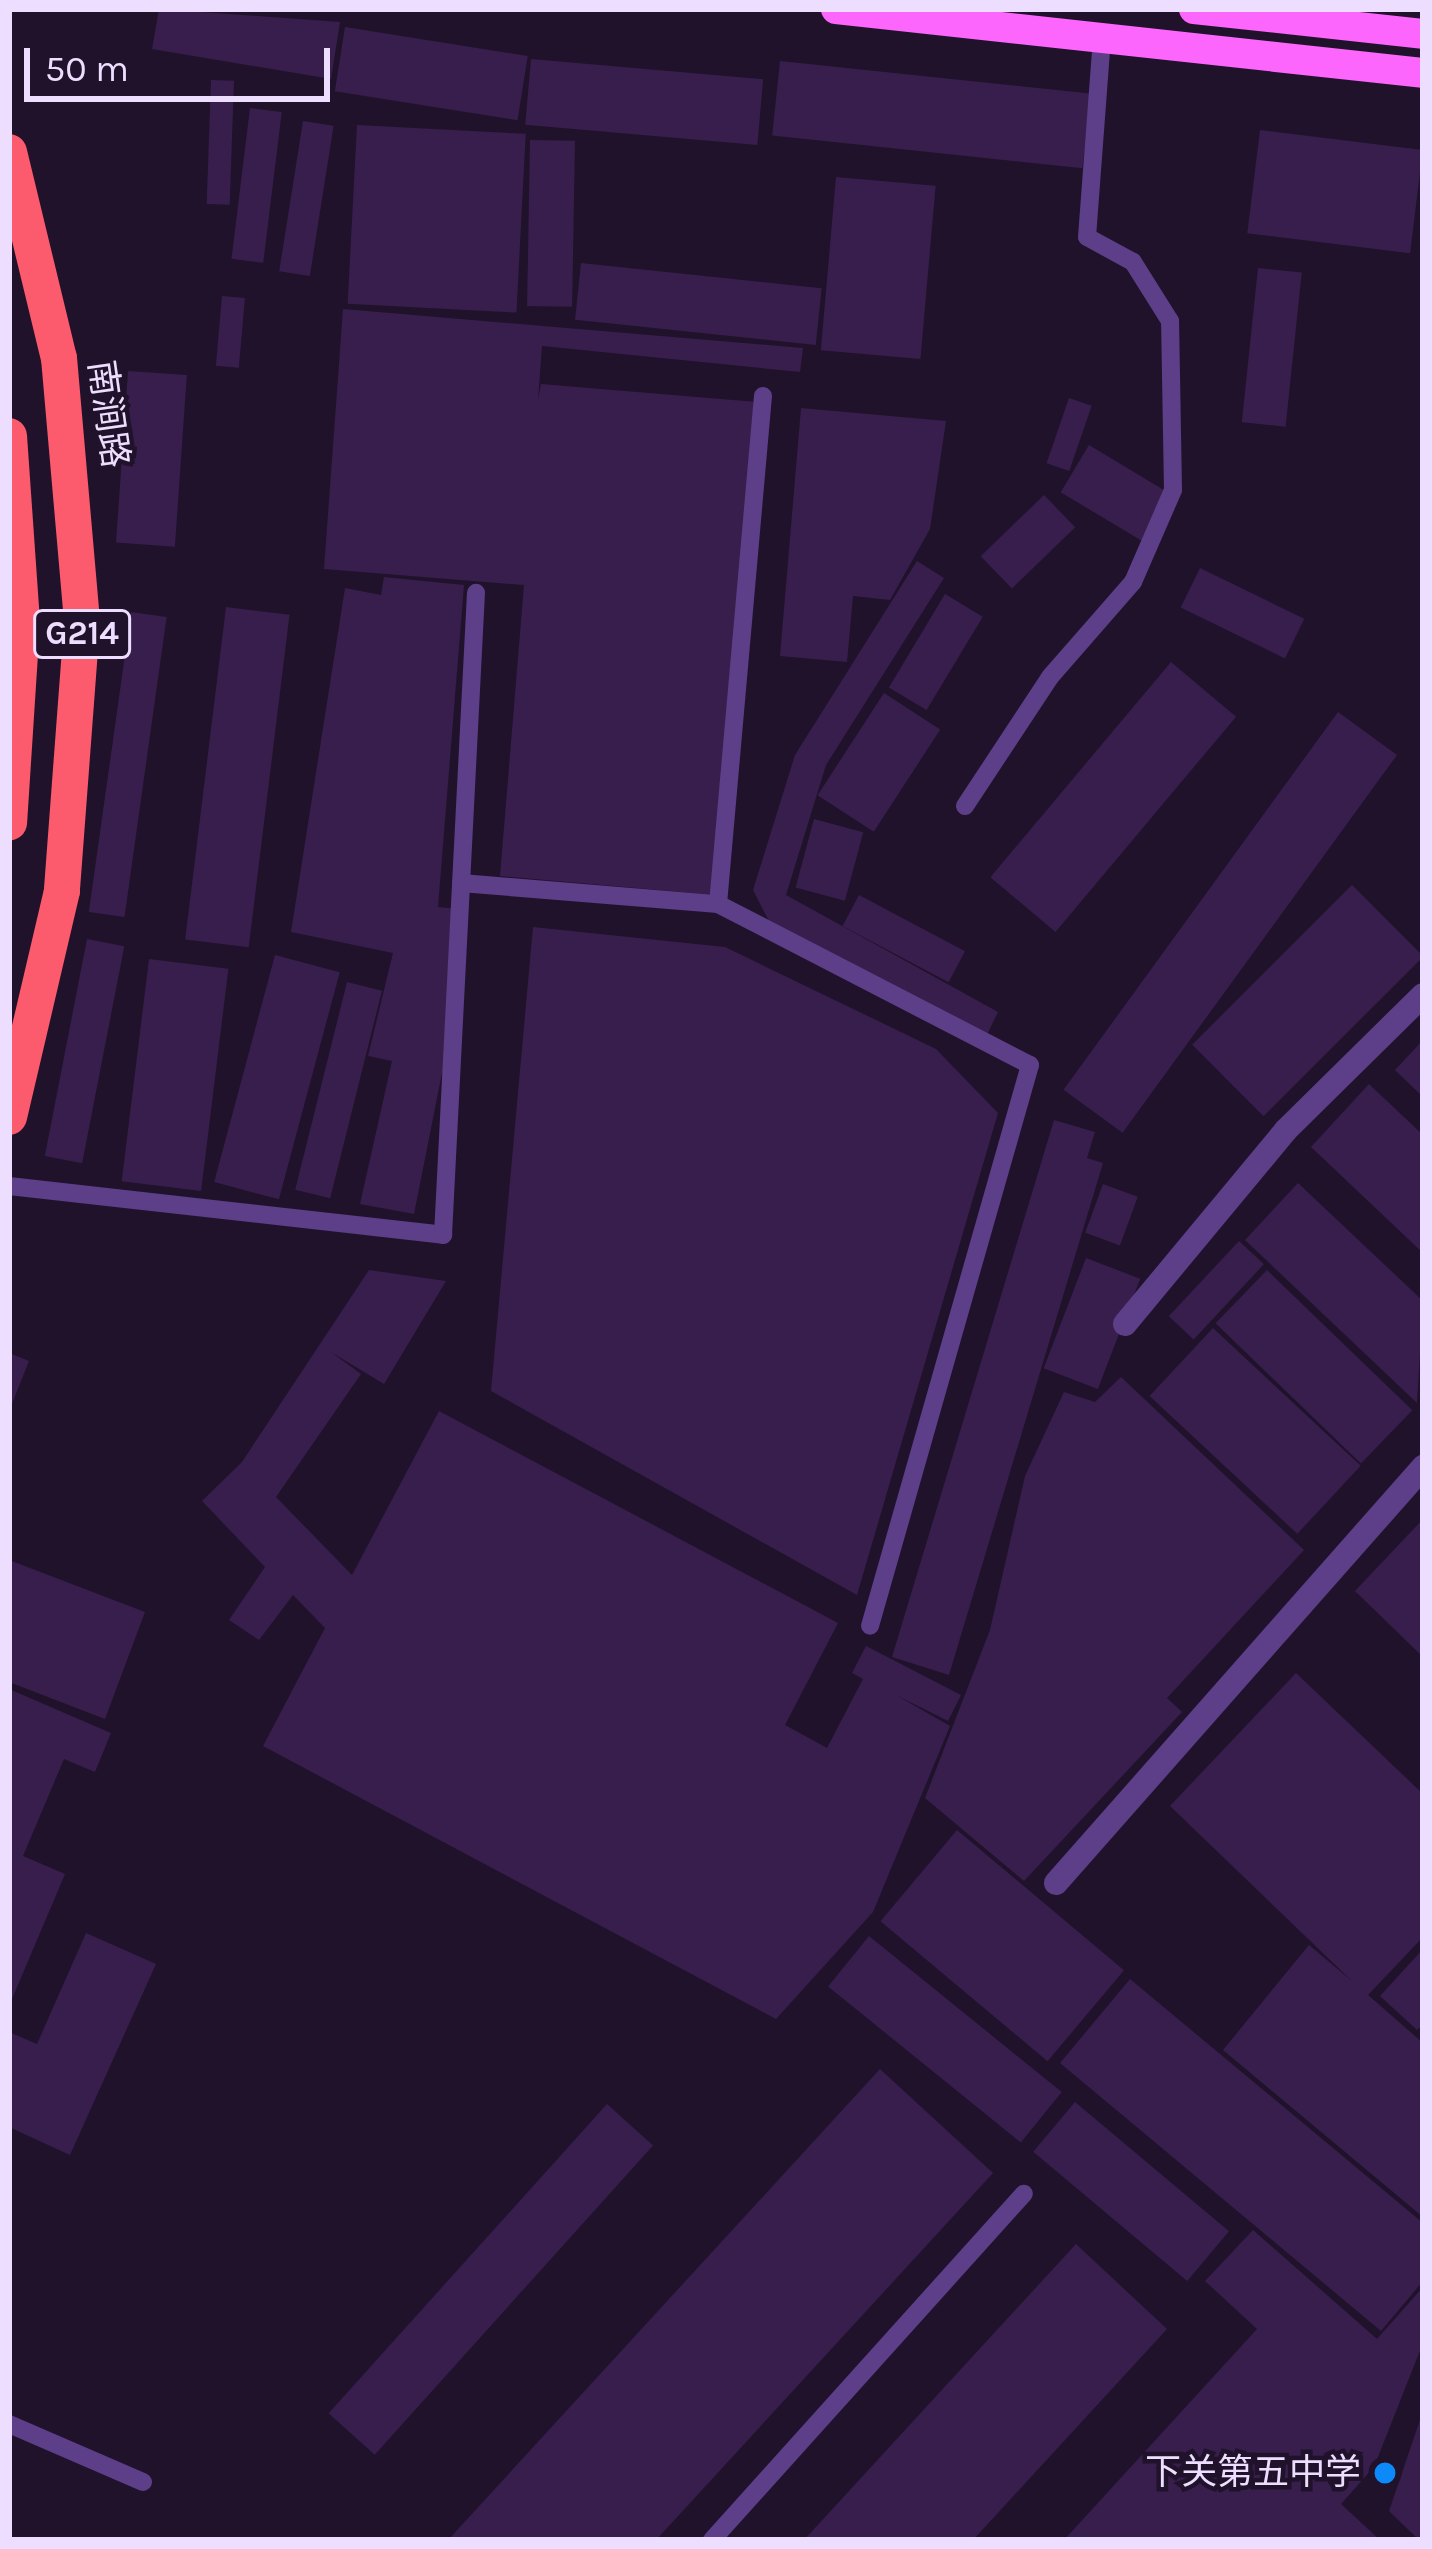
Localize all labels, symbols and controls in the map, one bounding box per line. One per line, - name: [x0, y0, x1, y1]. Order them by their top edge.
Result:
- scale bar: [30, 24, 336, 98]
- text: 50 m: [45, 48, 129, 90]
- street label: 南涧路: [79, 358, 137, 470]
- road number: G214: [31, 607, 133, 661]
- place label: 下关第五中学: [1145, 2451, 1361, 2495]
- marker: 下关第五中学: [1372, 2460, 1398, 2486]

